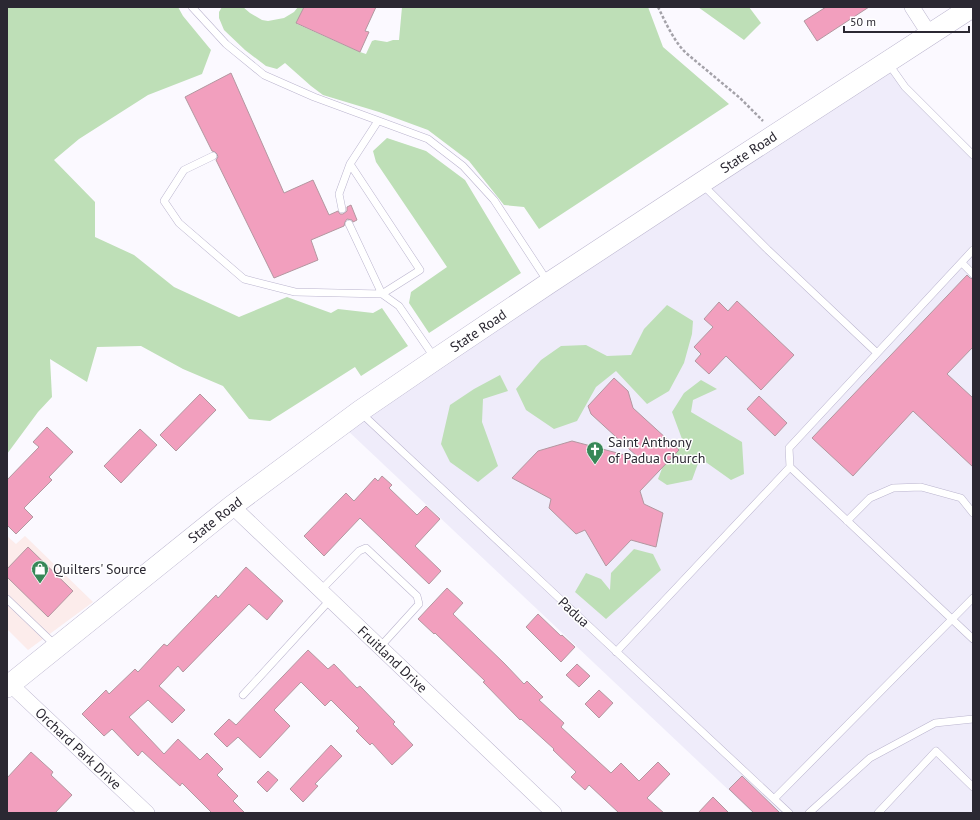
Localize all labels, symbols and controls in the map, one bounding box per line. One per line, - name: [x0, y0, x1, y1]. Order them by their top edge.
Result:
- scale bar: [844, 8, 969, 34]
- text: 50 m: [850, 14, 876, 29]
- street label: State Road: [717, 127, 780, 177]
- street label: State Road: [446, 305, 510, 356]
- place label: Saint Anthony of Padua Church: [608, 433, 706, 467]
- church icon: Saint Anthony of Padua Church: [585, 440, 605, 465]
- street label: State Road: [184, 493, 246, 547]
- shop icon: Quilters' Source: [30, 559, 50, 584]
- place label: Quilters' Source: [53, 560, 146, 578]
- street label: Padua: [555, 593, 593, 631]
- street label: Fruitland Drive: [354, 622, 431, 697]
- street label: Orchard Park Drive: [32, 704, 125, 793]

